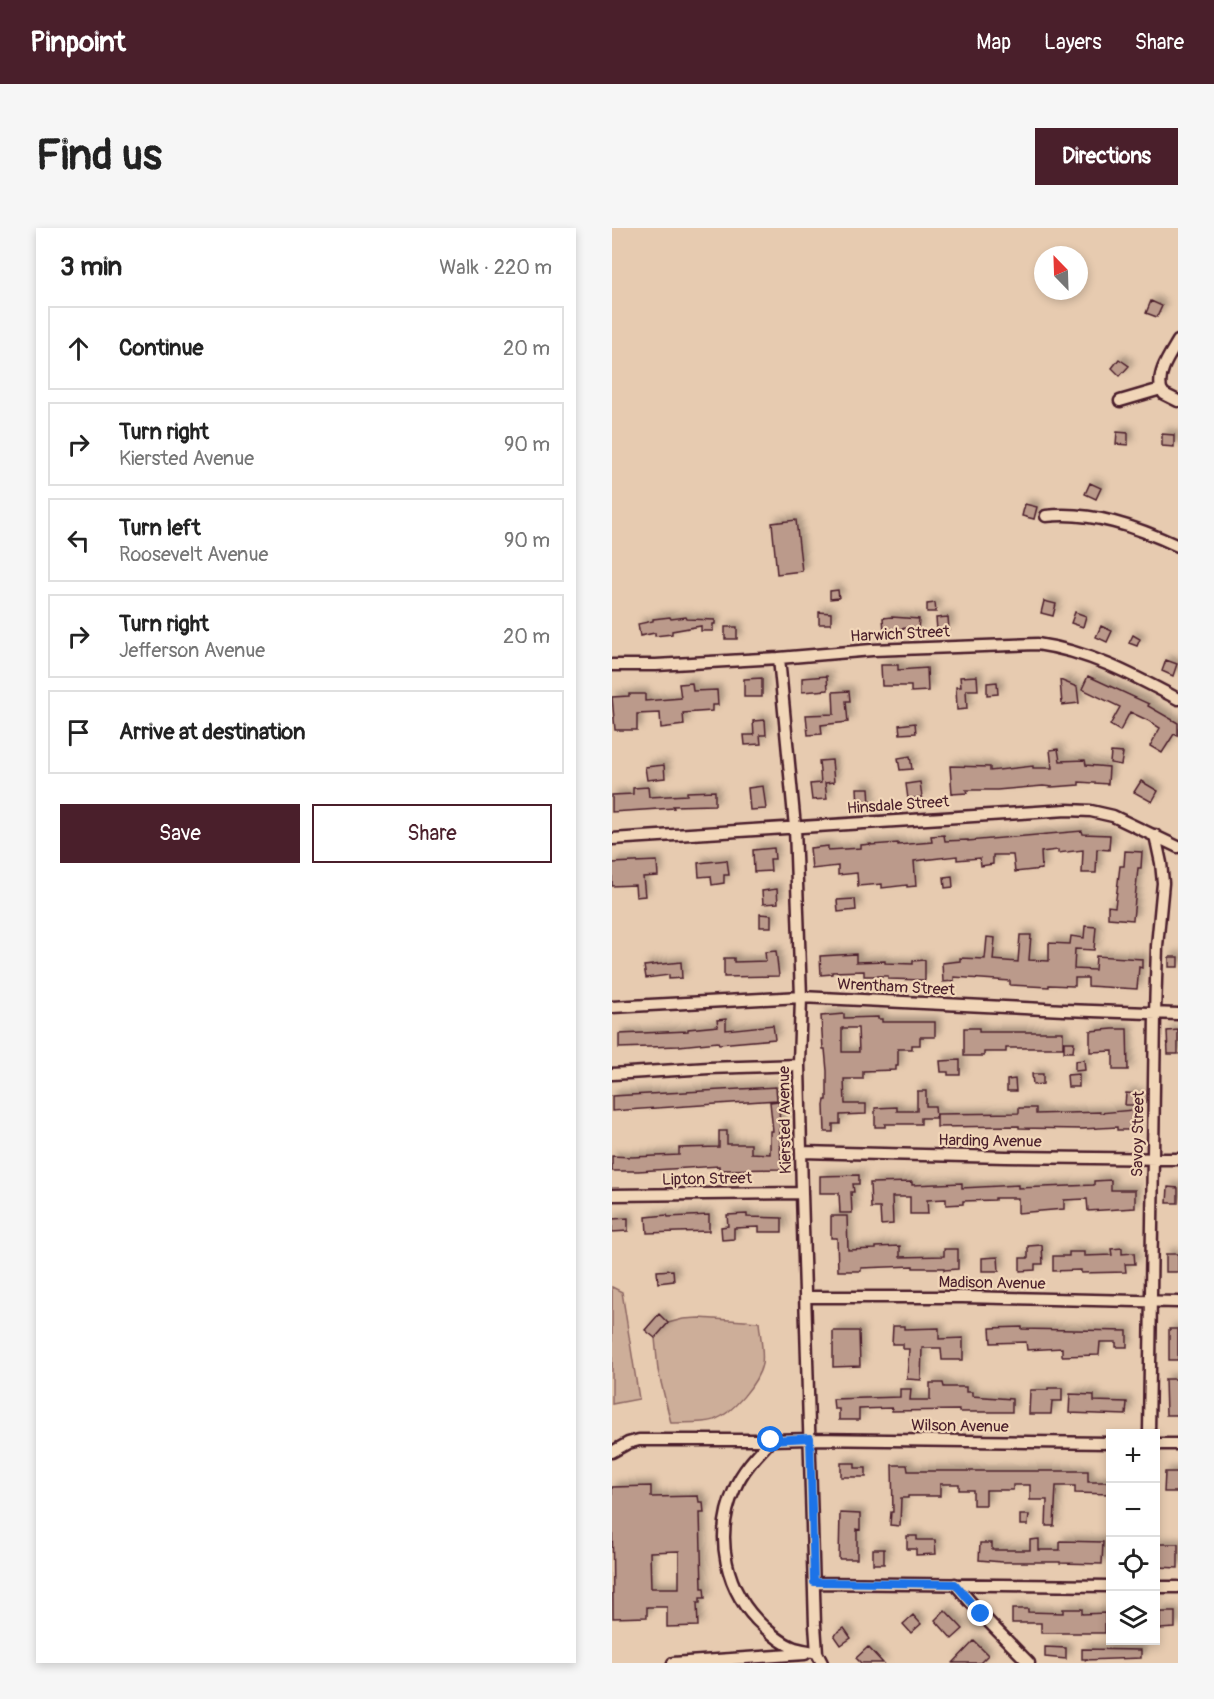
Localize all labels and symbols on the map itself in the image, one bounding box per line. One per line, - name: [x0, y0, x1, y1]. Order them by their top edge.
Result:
- north arrow: [1034, 246, 1088, 300]
- street label: Harwich Street: [850, 621, 951, 647]
- street label: Hinsdale Street: [846, 791, 950, 819]
- street label: Wrentham Street: [837, 974, 956, 1000]
- street label: Kiersted Avenue: [774, 1066, 796, 1174]
- street label: Savoy Street: [1127, 1090, 1149, 1177]
- street label: Harding Avenue: [938, 1130, 1042, 1152]
- street label: Lipton Street: [662, 1168, 753, 1190]
- street label: Madison Avenue: [938, 1272, 1046, 1294]
- street label: Wilson Avenue: [911, 1415, 1009, 1437]
- route start: [757, 1426, 783, 1452]
- route end: [967, 1600, 993, 1626]

